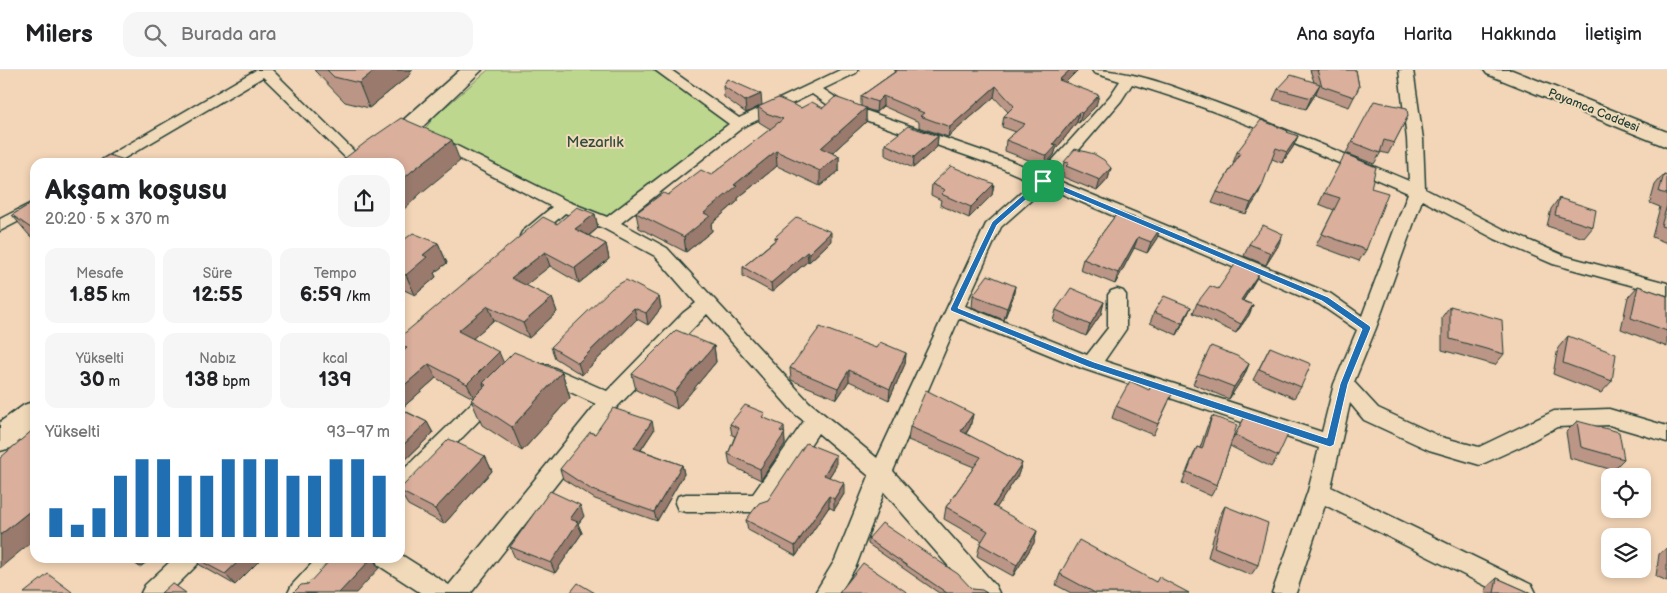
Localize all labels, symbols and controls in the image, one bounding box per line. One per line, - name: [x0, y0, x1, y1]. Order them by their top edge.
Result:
- search box: [123, 12, 473, 57]
- text: Milers: [25, 20, 93, 49]
- icon: search: [141, 21, 169, 49]
- text: Burada ara: [181, 23, 276, 46]
- text: Ana sayfa: [1297, 24, 1375, 45]
- text: Harita: [1403, 24, 1452, 45]
- text: Hakkında: [1480, 24, 1556, 45]
- text: İletişim: [1584, 24, 1642, 45]
- street label: Payamca Caddesi: [1546, 85, 1642, 136]
- park label: Mezarlık: [567, 133, 624, 152]
- pin: [1022, 160, 1064, 202]
- icon: arrive: [1029, 167, 1057, 195]
- text: Akşam koşusu: [45, 174, 227, 207]
- button: share: [338, 175, 390, 227]
- text: 20:20 · 5 × 370 m: [45, 210, 169, 229]
- text: Mesafe: [76, 265, 124, 282]
- text: Süre: [203, 265, 232, 282]
- text: Tempo: [314, 265, 357, 282]
- text: 1.85: [70, 282, 108, 307]
- text: 12:55: [192, 282, 243, 307]
- text: 6:59: [300, 282, 342, 307]
- text: km: [108, 288, 130, 305]
- text: /km: [342, 288, 371, 305]
- text: Yükselti: [76, 350, 124, 367]
- text: Nabız: [199, 350, 236, 367]
- text: kcal: [323, 350, 348, 367]
- text: 30: [79, 367, 105, 392]
- text: 138: [185, 367, 219, 392]
- text: 139: [318, 367, 352, 392]
- text: m: [105, 373, 120, 390]
- text: bpm: [219, 373, 250, 390]
- text: Yükselti: [45, 423, 100, 442]
- text: 93–97 m: [327, 423, 390, 442]
- map controls: [1601, 468, 1651, 578]
- button: locate: [1601, 468, 1651, 518]
- button: layers: [1601, 528, 1651, 578]

